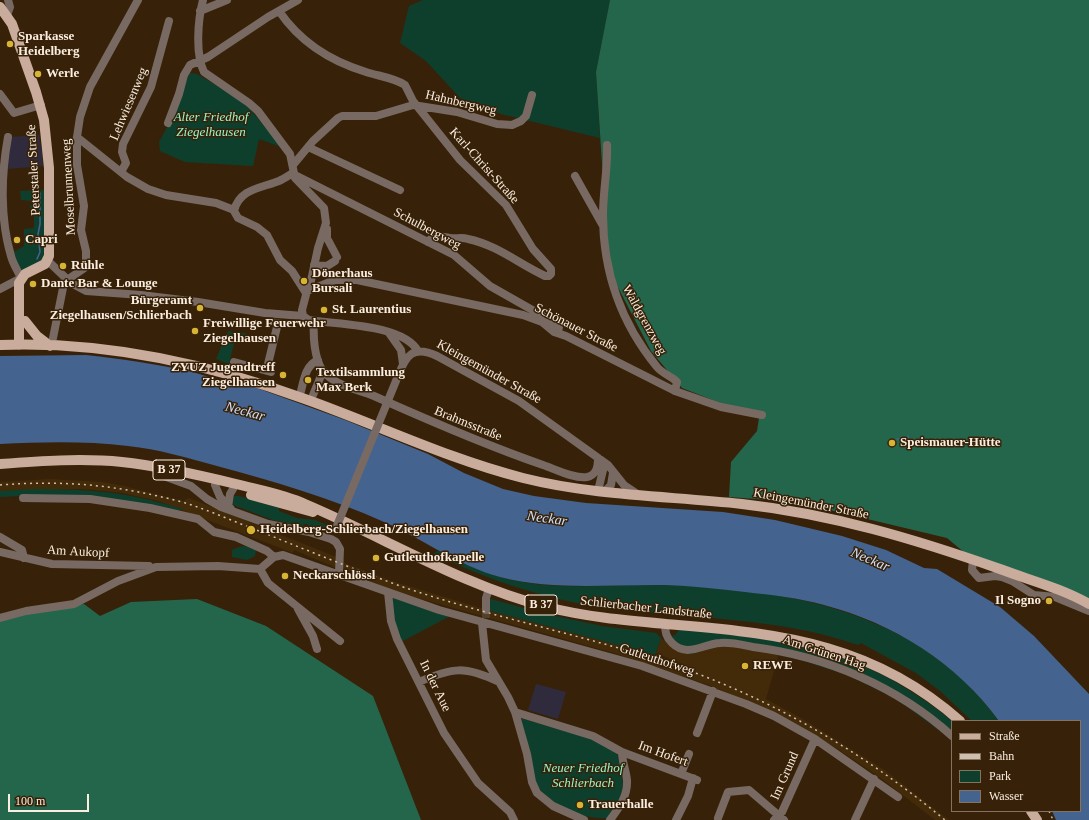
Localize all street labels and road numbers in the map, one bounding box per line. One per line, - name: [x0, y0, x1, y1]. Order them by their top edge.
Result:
- street label: Lehwiesenweg: [107, 65, 151, 143]
- street label: Hahnbergweg: [424, 87, 498, 119]
- street label: Peterstaler Straße: [24, 124, 44, 216]
- street label: Karl-Christ-Straße: [446, 125, 522, 207]
- street label: Moselbrunnenweg: [59, 138, 79, 236]
- street label: Schulbergweg: [391, 205, 463, 253]
- street label: Waldgrenzweg: [618, 282, 670, 358]
- street label: Schönauer Straße: [532, 300, 620, 356]
- street label: Kleingemünder Straße: [434, 337, 544, 407]
- street label: Brahmsstraße: [432, 403, 504, 445]
- road number: B 37: [153, 460, 185, 480]
- street label: Kleingemünder Straße: [752, 485, 870, 523]
- street label: Am Aukopf: [46, 543, 110, 561]
- street label: Schlierbacher Landstraße: [579, 593, 713, 623]
- road number: B 37: [525, 595, 557, 615]
- street label: Am Grünen Hag: [780, 632, 868, 674]
- street label: Gutleuthofweg: [618, 641, 696, 679]
- street label: In der Aue: [416, 658, 454, 714]
- street label: Im Hofert: [636, 738, 690, 770]
- street label: Im Grund: [768, 750, 802, 802]

